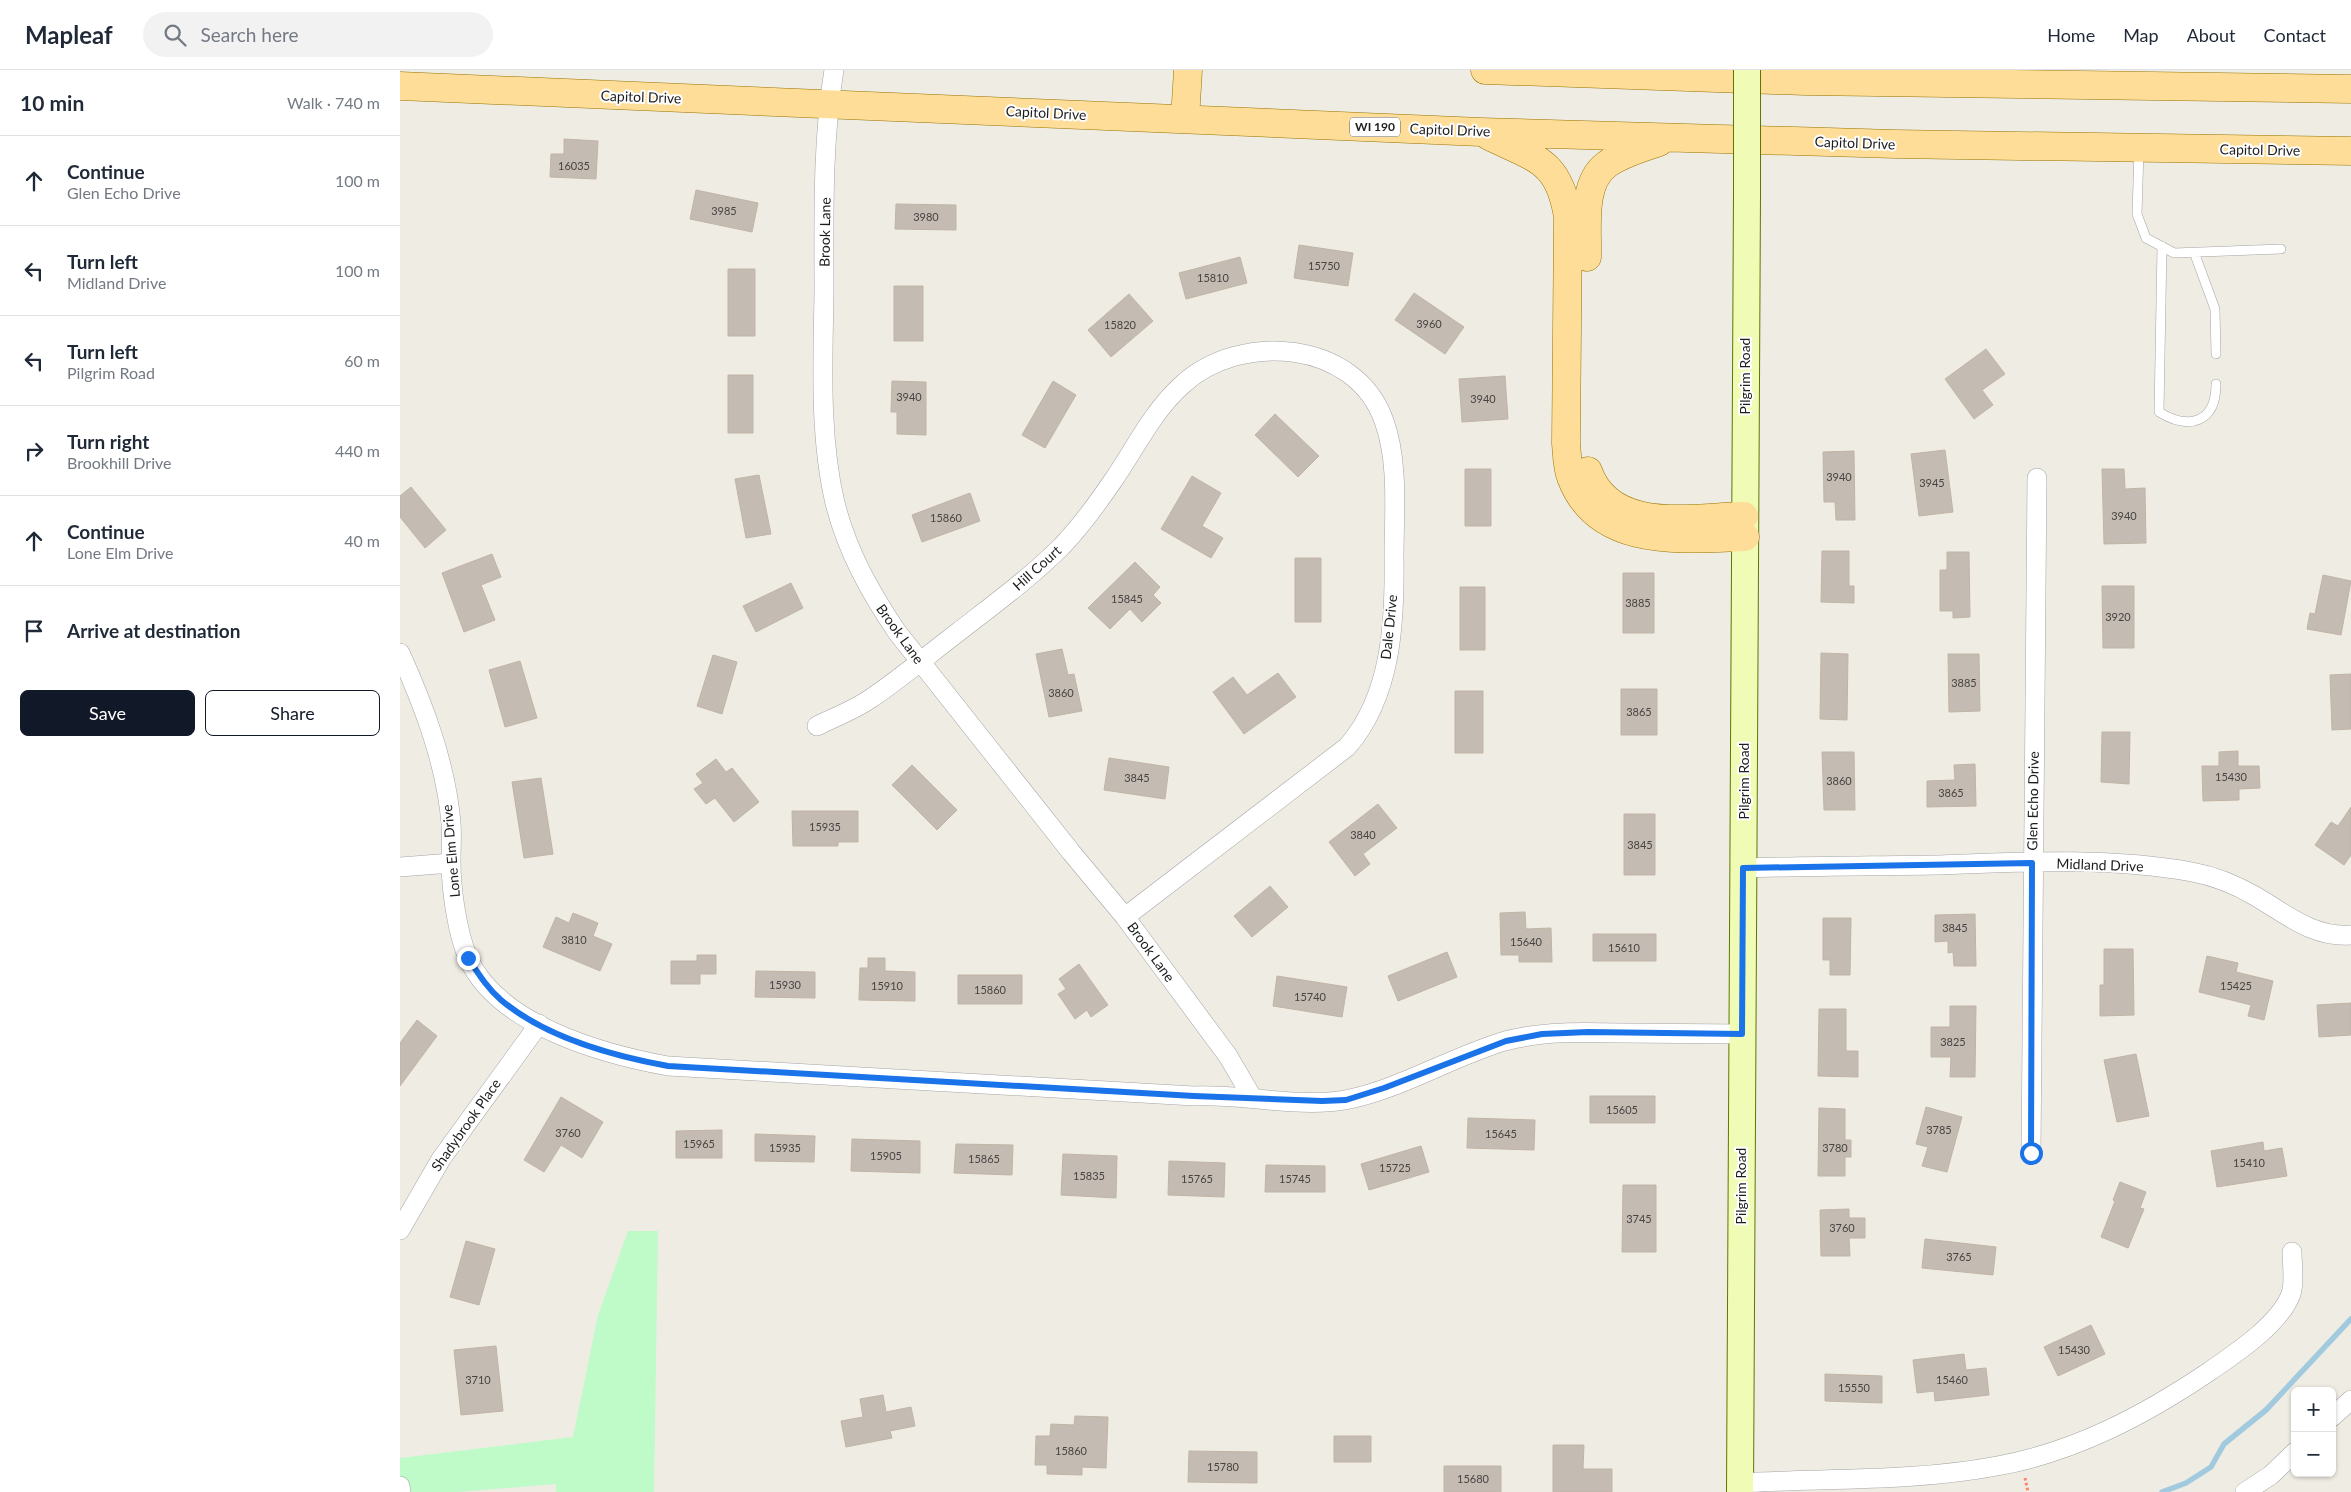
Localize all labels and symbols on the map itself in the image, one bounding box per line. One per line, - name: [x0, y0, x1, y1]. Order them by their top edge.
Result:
- street label: Capitol Drive: [600, 87, 682, 106]
- street label: Capitol Drive: [1005, 102, 1087, 123]
- road number: WI 190: [1350, 118, 1400, 136]
- street label: Capitol Drive: [1409, 120, 1491, 139]
- street label: Capitol Drive: [1814, 133, 1896, 152]
- street label: Capitol Drive: [2220, 140, 2301, 159]
- house number: 16035: [558, 159, 590, 172]
- street label: Brook Lane: [815, 197, 834, 267]
- house number: 3985: [711, 204, 737, 217]
- house number: 3980: [913, 210, 939, 223]
- house number: 15750: [1308, 259, 1341, 272]
- house number: 15810: [1197, 271, 1230, 284]
- house number: 3960: [1416, 317, 1442, 330]
- house number: 15820: [1104, 318, 1137, 331]
- street label: Pilgrim Road: [1736, 338, 1753, 414]
- house number: 3940: [896, 390, 922, 403]
- house number: 3940: [1470, 392, 1496, 405]
- house number: 3940: [1826, 470, 1852, 483]
- house number: 3945: [1919, 476, 1945, 489]
- house number: 3940: [2111, 509, 2137, 522]
- house number: 15860: [930, 511, 963, 524]
- street label: Hill Court: [1009, 541, 1064, 594]
- house number: 15845: [1111, 592, 1143, 605]
- street label: Dale Drive: [1377, 594, 1400, 660]
- house number: 3885: [1625, 596, 1651, 609]
- street label: Brook Lane: [873, 601, 928, 667]
- house number: 3920: [2105, 610, 2131, 623]
- house number: 3885: [1951, 676, 1977, 689]
- house number: 3860: [1048, 686, 1074, 699]
- house number: 3865: [1626, 705, 1652, 718]
- street label: Pilgrim Road: [1735, 743, 1752, 819]
- street label: Glen Echo Drive: [2023, 751, 2042, 851]
- house number: 15430: [2215, 770, 2248, 783]
- house number: 3845: [1124, 771, 1150, 784]
- house number: 3860: [1826, 774, 1852, 787]
- house number: 3865: [1938, 786, 1964, 799]
- street label: Lone Elm Drive: [438, 804, 463, 898]
- house number: 15935: [809, 820, 841, 833]
- house number: 3840: [1350, 828, 1376, 841]
- house number: 3845: [1627, 838, 1653, 851]
- street label: Midland Drive: [2056, 854, 2144, 875]
- street label: Brook Lane: [1124, 919, 1179, 985]
- house number: 3845: [1942, 921, 1968, 934]
- house number: 3810: [561, 933, 587, 946]
- house number: 15640: [1510, 935, 1543, 948]
- house number: 15610: [1608, 941, 1641, 954]
- route end: [457, 947, 480, 970]
- house number: 15930: [769, 978, 802, 991]
- house number: 15910: [871, 979, 904, 992]
- house number: 15425: [2220, 979, 2252, 992]
- house number: 15860: [974, 983, 1007, 996]
- house number: 15740: [1294, 990, 1327, 1003]
- house number: 3825: [1940, 1035, 1966, 1048]
- street label: Shadybrook Place: [427, 1075, 504, 1174]
- house number: 15605: [1606, 1103, 1638, 1116]
- house number: 3785: [1926, 1123, 1952, 1136]
- house number: 3760: [555, 1126, 581, 1139]
- house number: 15645: [1485, 1127, 1517, 1140]
- house number: 15965: [683, 1137, 715, 1150]
- house number: 15935: [769, 1141, 801, 1154]
- house number: 3780: [1822, 1141, 1848, 1154]
- route start: [2020, 1142, 2043, 1165]
- street label: Pilgrim Road: [1732, 1148, 1749, 1224]
- house number: 15905: [870, 1149, 902, 1162]
- house number: 15865: [968, 1152, 1000, 1165]
- house number: 15410: [2233, 1156, 2266, 1169]
- house number: 15725: [1379, 1161, 1411, 1174]
- house number: 15835: [1073, 1169, 1105, 1182]
- house number: 15765: [1181, 1172, 1213, 1185]
- house number: 15745: [1279, 1172, 1311, 1185]
- house number: 3745: [1626, 1212, 1652, 1225]
- house number: 3760: [1829, 1221, 1855, 1234]
- house number: 3765: [1946, 1250, 1972, 1263]
- house number: 15430: [2058, 1343, 2091, 1356]
- house number: 3710: [465, 1373, 491, 1386]
- house number: 15460: [1936, 1373, 1969, 1386]
- house number: 15550: [1838, 1381, 1871, 1394]
- house number: 15860: [1055, 1444, 1088, 1457]
- house number: 15780: [1207, 1460, 1240, 1473]
- house number: 15680: [1457, 1472, 1490, 1485]

